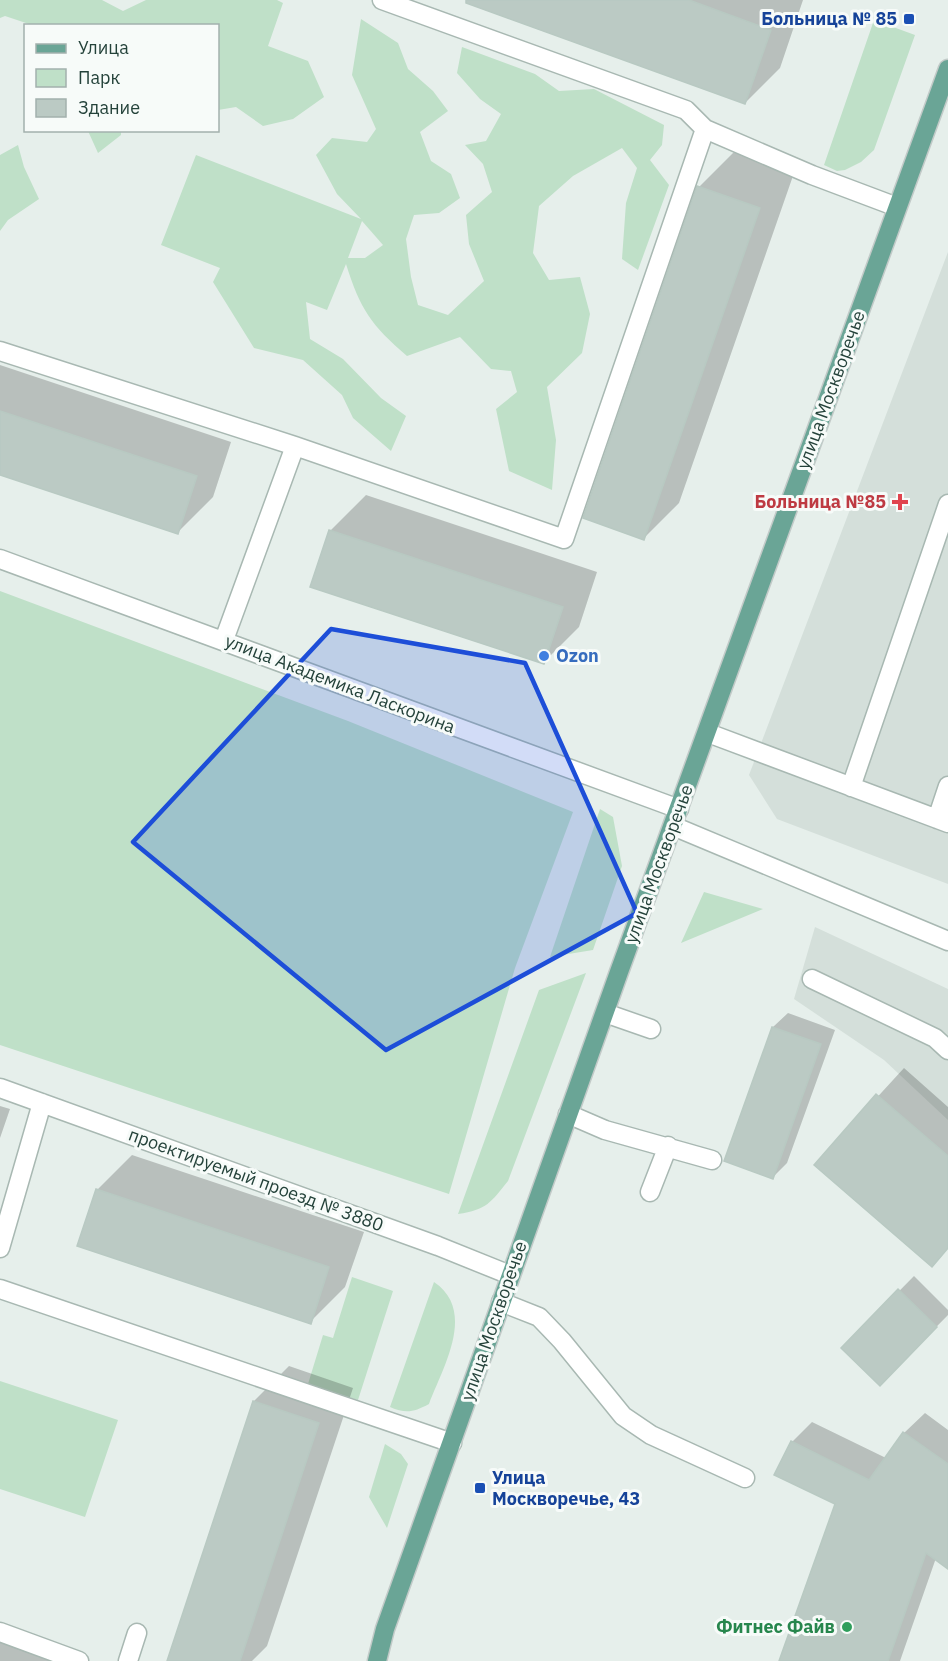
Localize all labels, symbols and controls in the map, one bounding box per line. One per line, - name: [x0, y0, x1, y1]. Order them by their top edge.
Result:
- place label: Больница № 85: [761, 7, 897, 30]
- marker: Больница № 85: [902, 12, 916, 26]
- legend: [24, 24, 219, 132]
- text: Улица: [78, 36, 129, 59]
- text: Парк: [78, 66, 121, 89]
- text: Здание: [78, 96, 140, 119]
- street label: улица Москворечье: [791, 307, 870, 472]
- place label: Больница №85: [755, 490, 886, 513]
- marker: Больница №85: [891, 493, 909, 511]
- street label: улица Академика Ласкорина: [222, 629, 459, 738]
- place label: Ozon: [556, 644, 599, 667]
- marker: Ozon: [537, 649, 551, 663]
- street label: улица Москворечье: [619, 781, 698, 946]
- street label: проектируемый проезд № 3880: [126, 1123, 387, 1236]
- street label: улица Москворечье: [455, 1238, 532, 1404]
- place label: Улица Москворечье, 43: [492, 1466, 640, 1510]
- marker: Улица Москворечье, 43: [473, 1481, 487, 1495]
- place label: Фитнес Файв: [716, 1615, 835, 1638]
- marker: Фитнес Файв: [840, 1620, 854, 1634]

